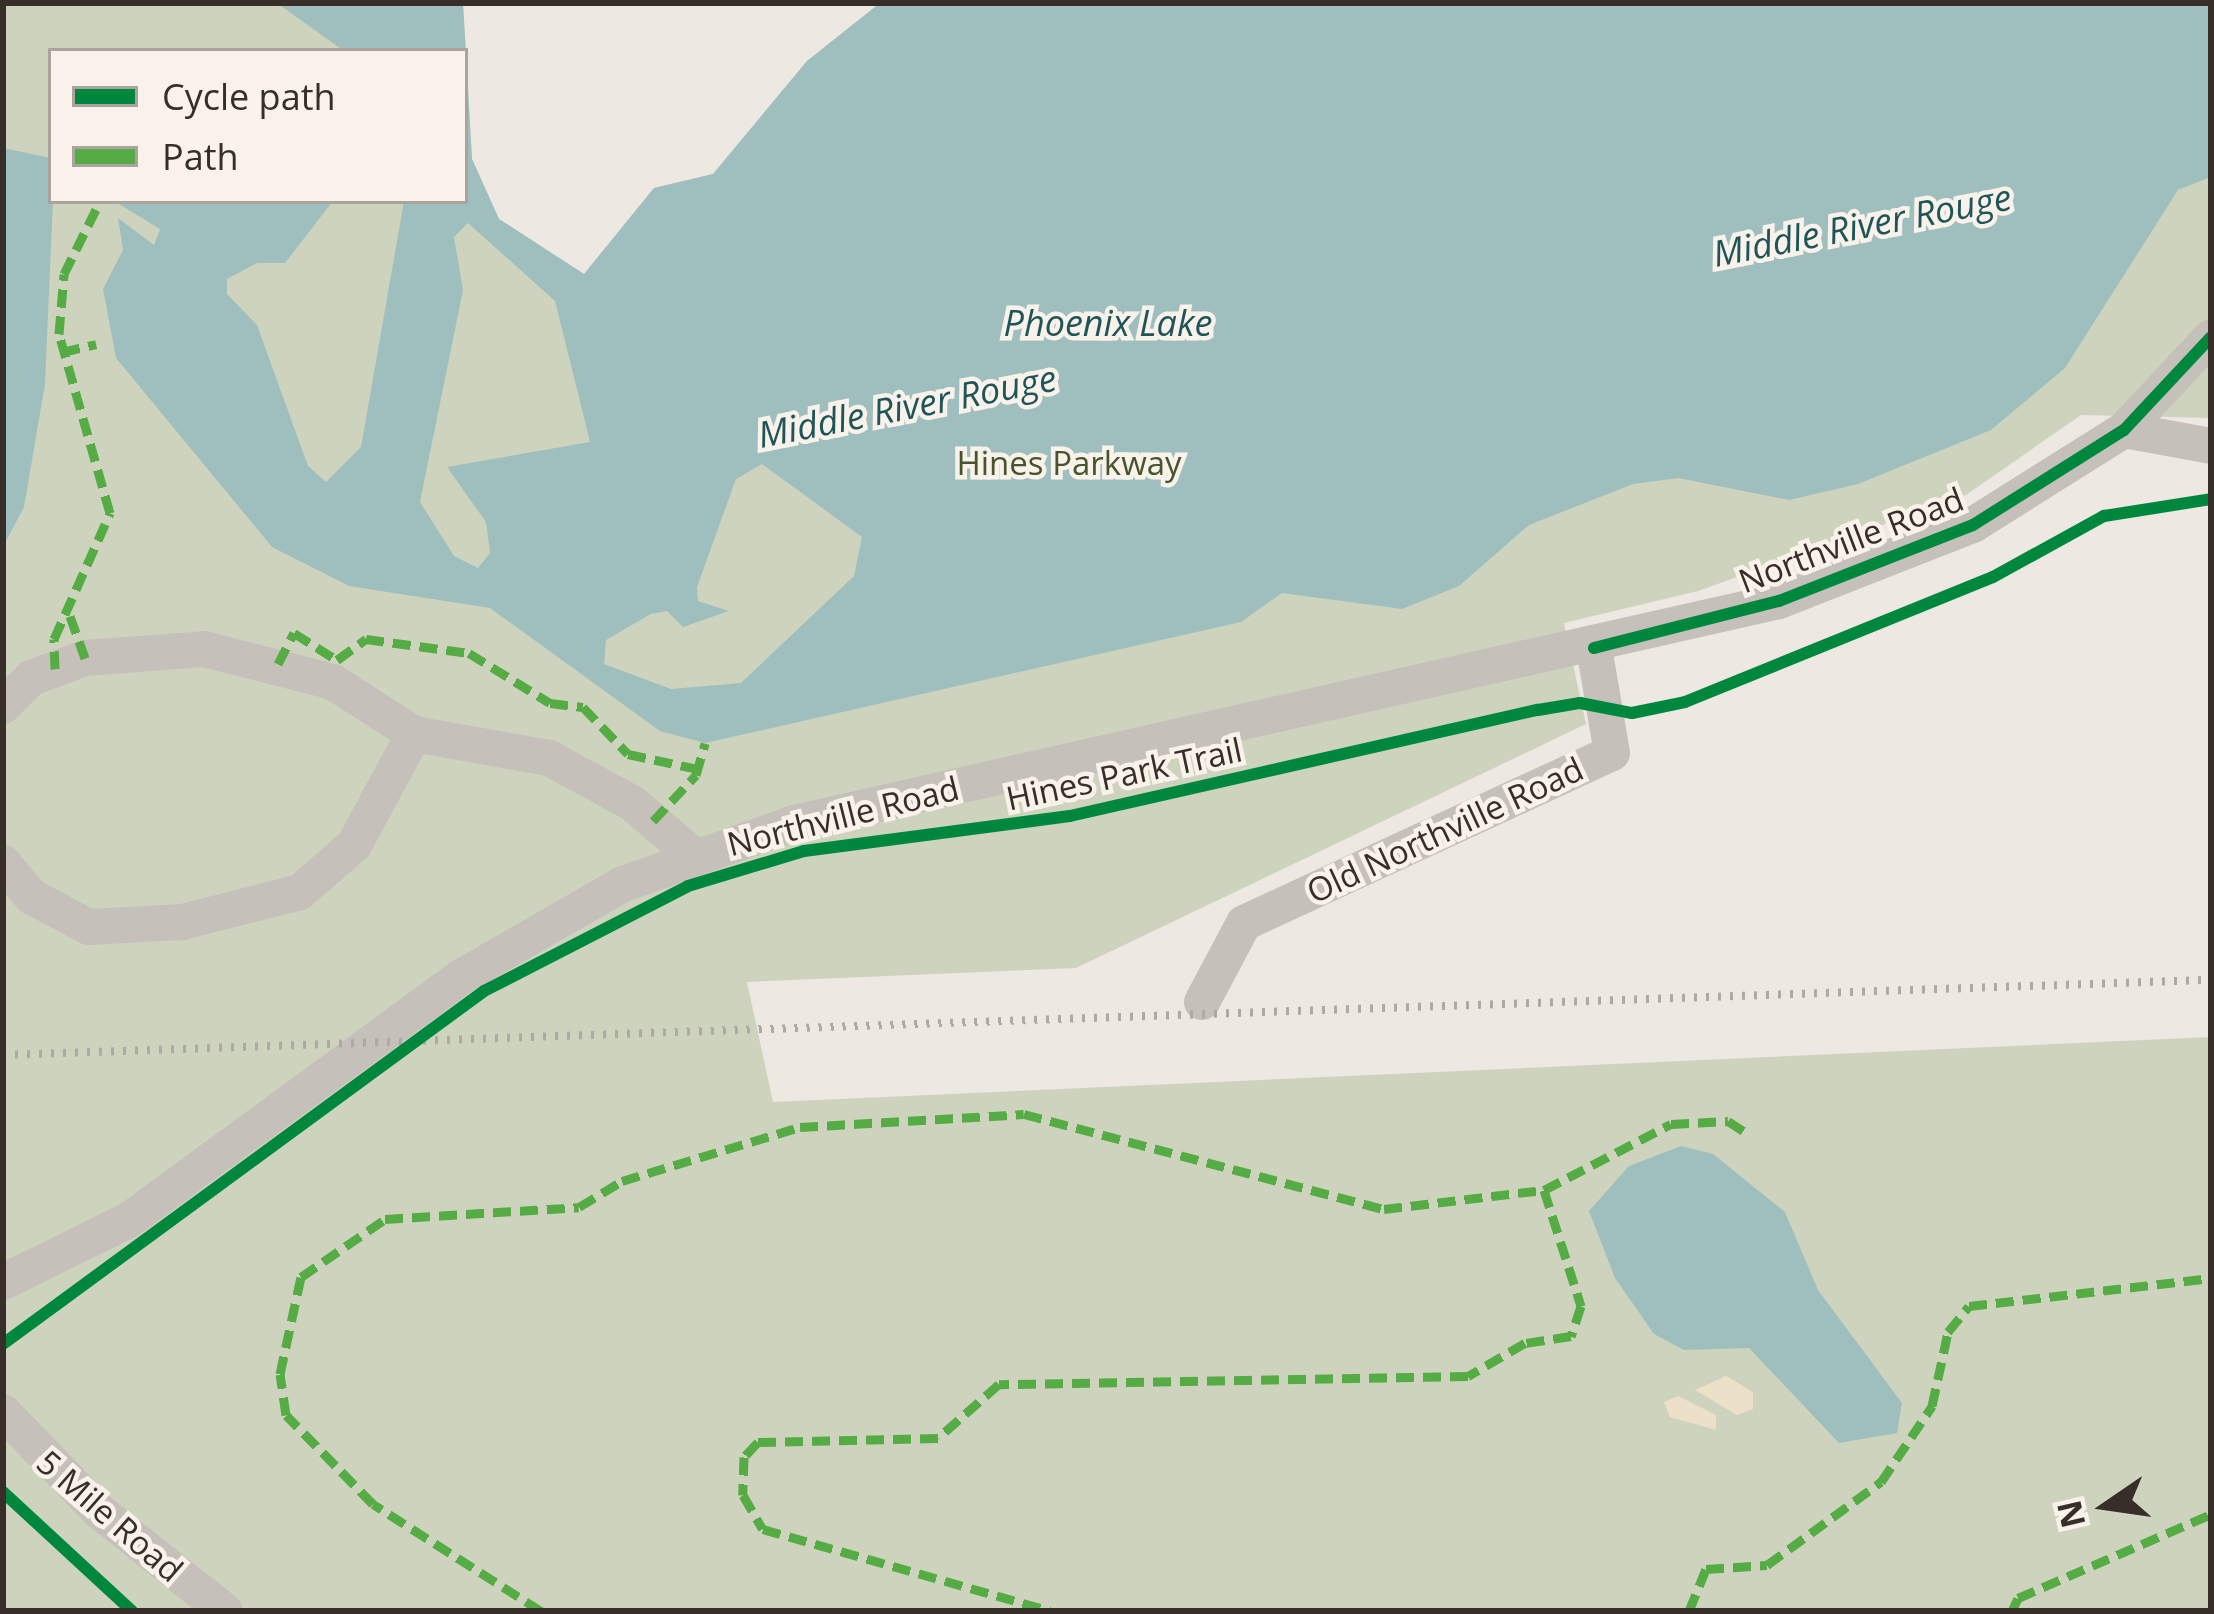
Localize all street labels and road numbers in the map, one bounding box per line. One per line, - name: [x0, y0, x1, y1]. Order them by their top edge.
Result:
- street label: Northville Road: [1733, 479, 1969, 601]
- street label: Hines Park Trail: [1003, 730, 1245, 818]
- street label: Old Northville Road: [1301, 749, 1589, 911]
- street label: Northville Road: [723, 768, 963, 864]
- street label: 5 Mile Road: [29, 1442, 191, 1590]

